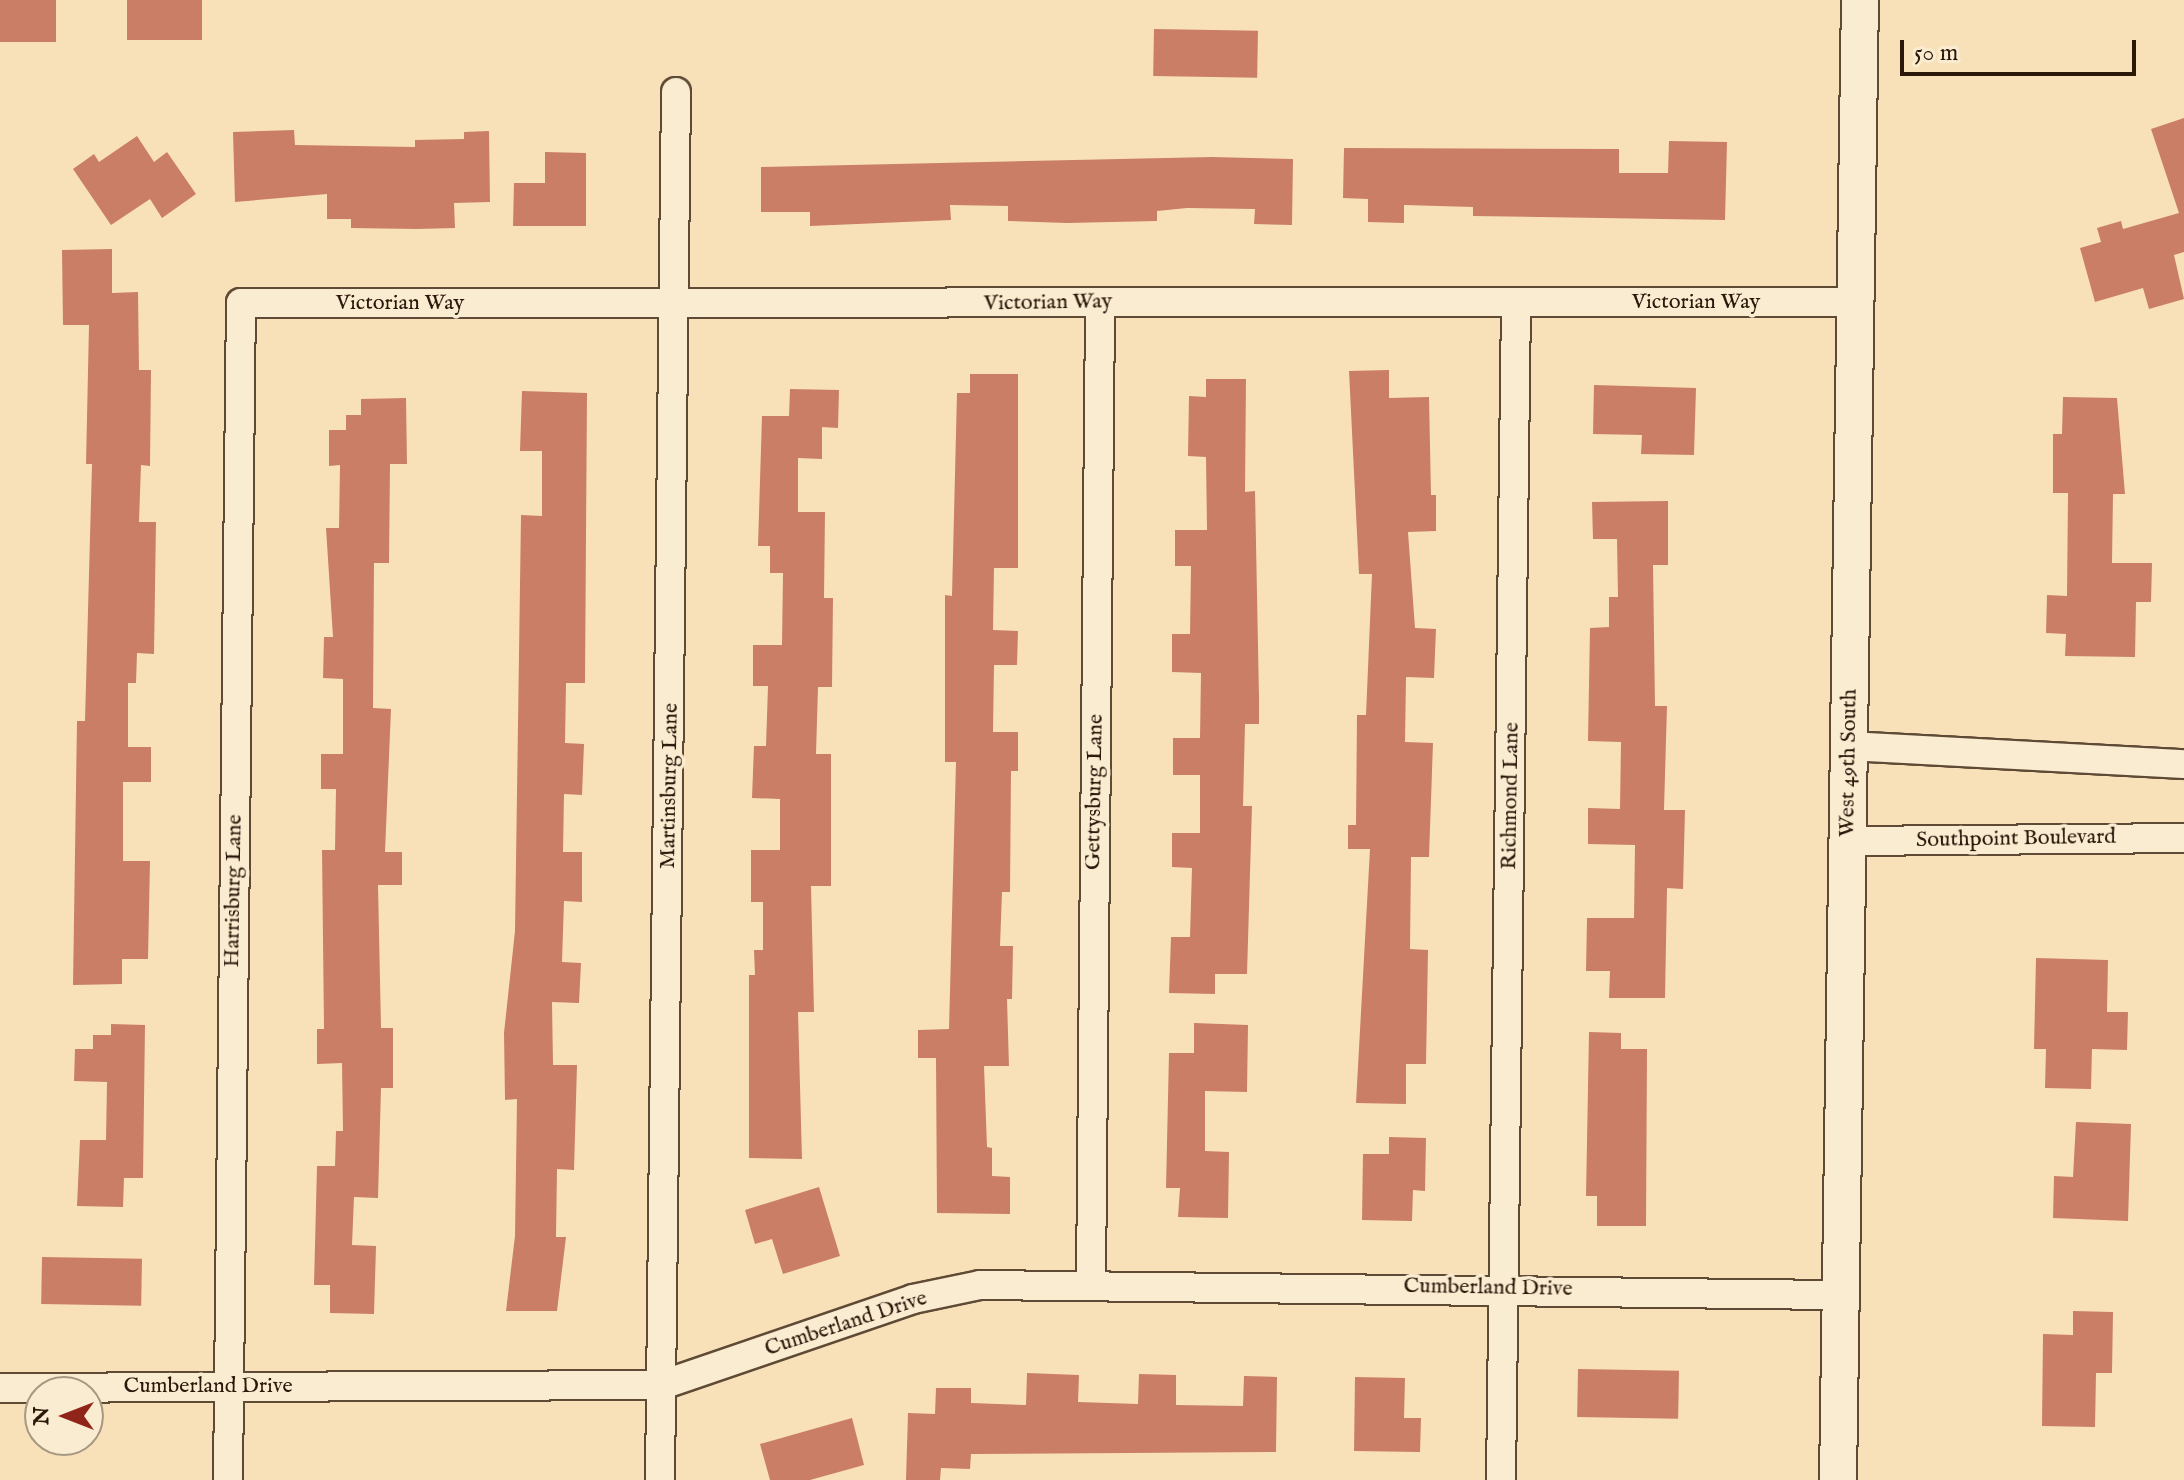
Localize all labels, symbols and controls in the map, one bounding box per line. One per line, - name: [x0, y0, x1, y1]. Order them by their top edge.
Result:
- scale bar: [1904, 24, 2140, 74]
- text: 50 m: [1914, 38, 1958, 69]
- street label: Victorian Way: [983, 289, 1113, 317]
- street label: Victorian Way: [1632, 290, 1760, 316]
- street label: Victorian Way: [336, 291, 464, 317]
- street label: West 49th South: [1835, 689, 1863, 837]
- street label: Martinsburg Lane: [655, 703, 685, 869]
- street label: Gettysburg Lane: [1080, 714, 1110, 870]
- street label: Richmond Lane: [1497, 722, 1525, 870]
- street label: Harrisburg Lane: [219, 814, 249, 968]
- street label: Southpoint Boulevard: [1916, 824, 2116, 854]
- street label: Cumberland Drive: [1403, 1273, 1573, 1303]
- street label: Cumberland Drive: [762, 1285, 930, 1363]
- street label: Cumberland Drive: [123, 1374, 293, 1400]
- north arrow: [24, 1376, 104, 1456]
- text: N: [28, 1406, 56, 1426]

